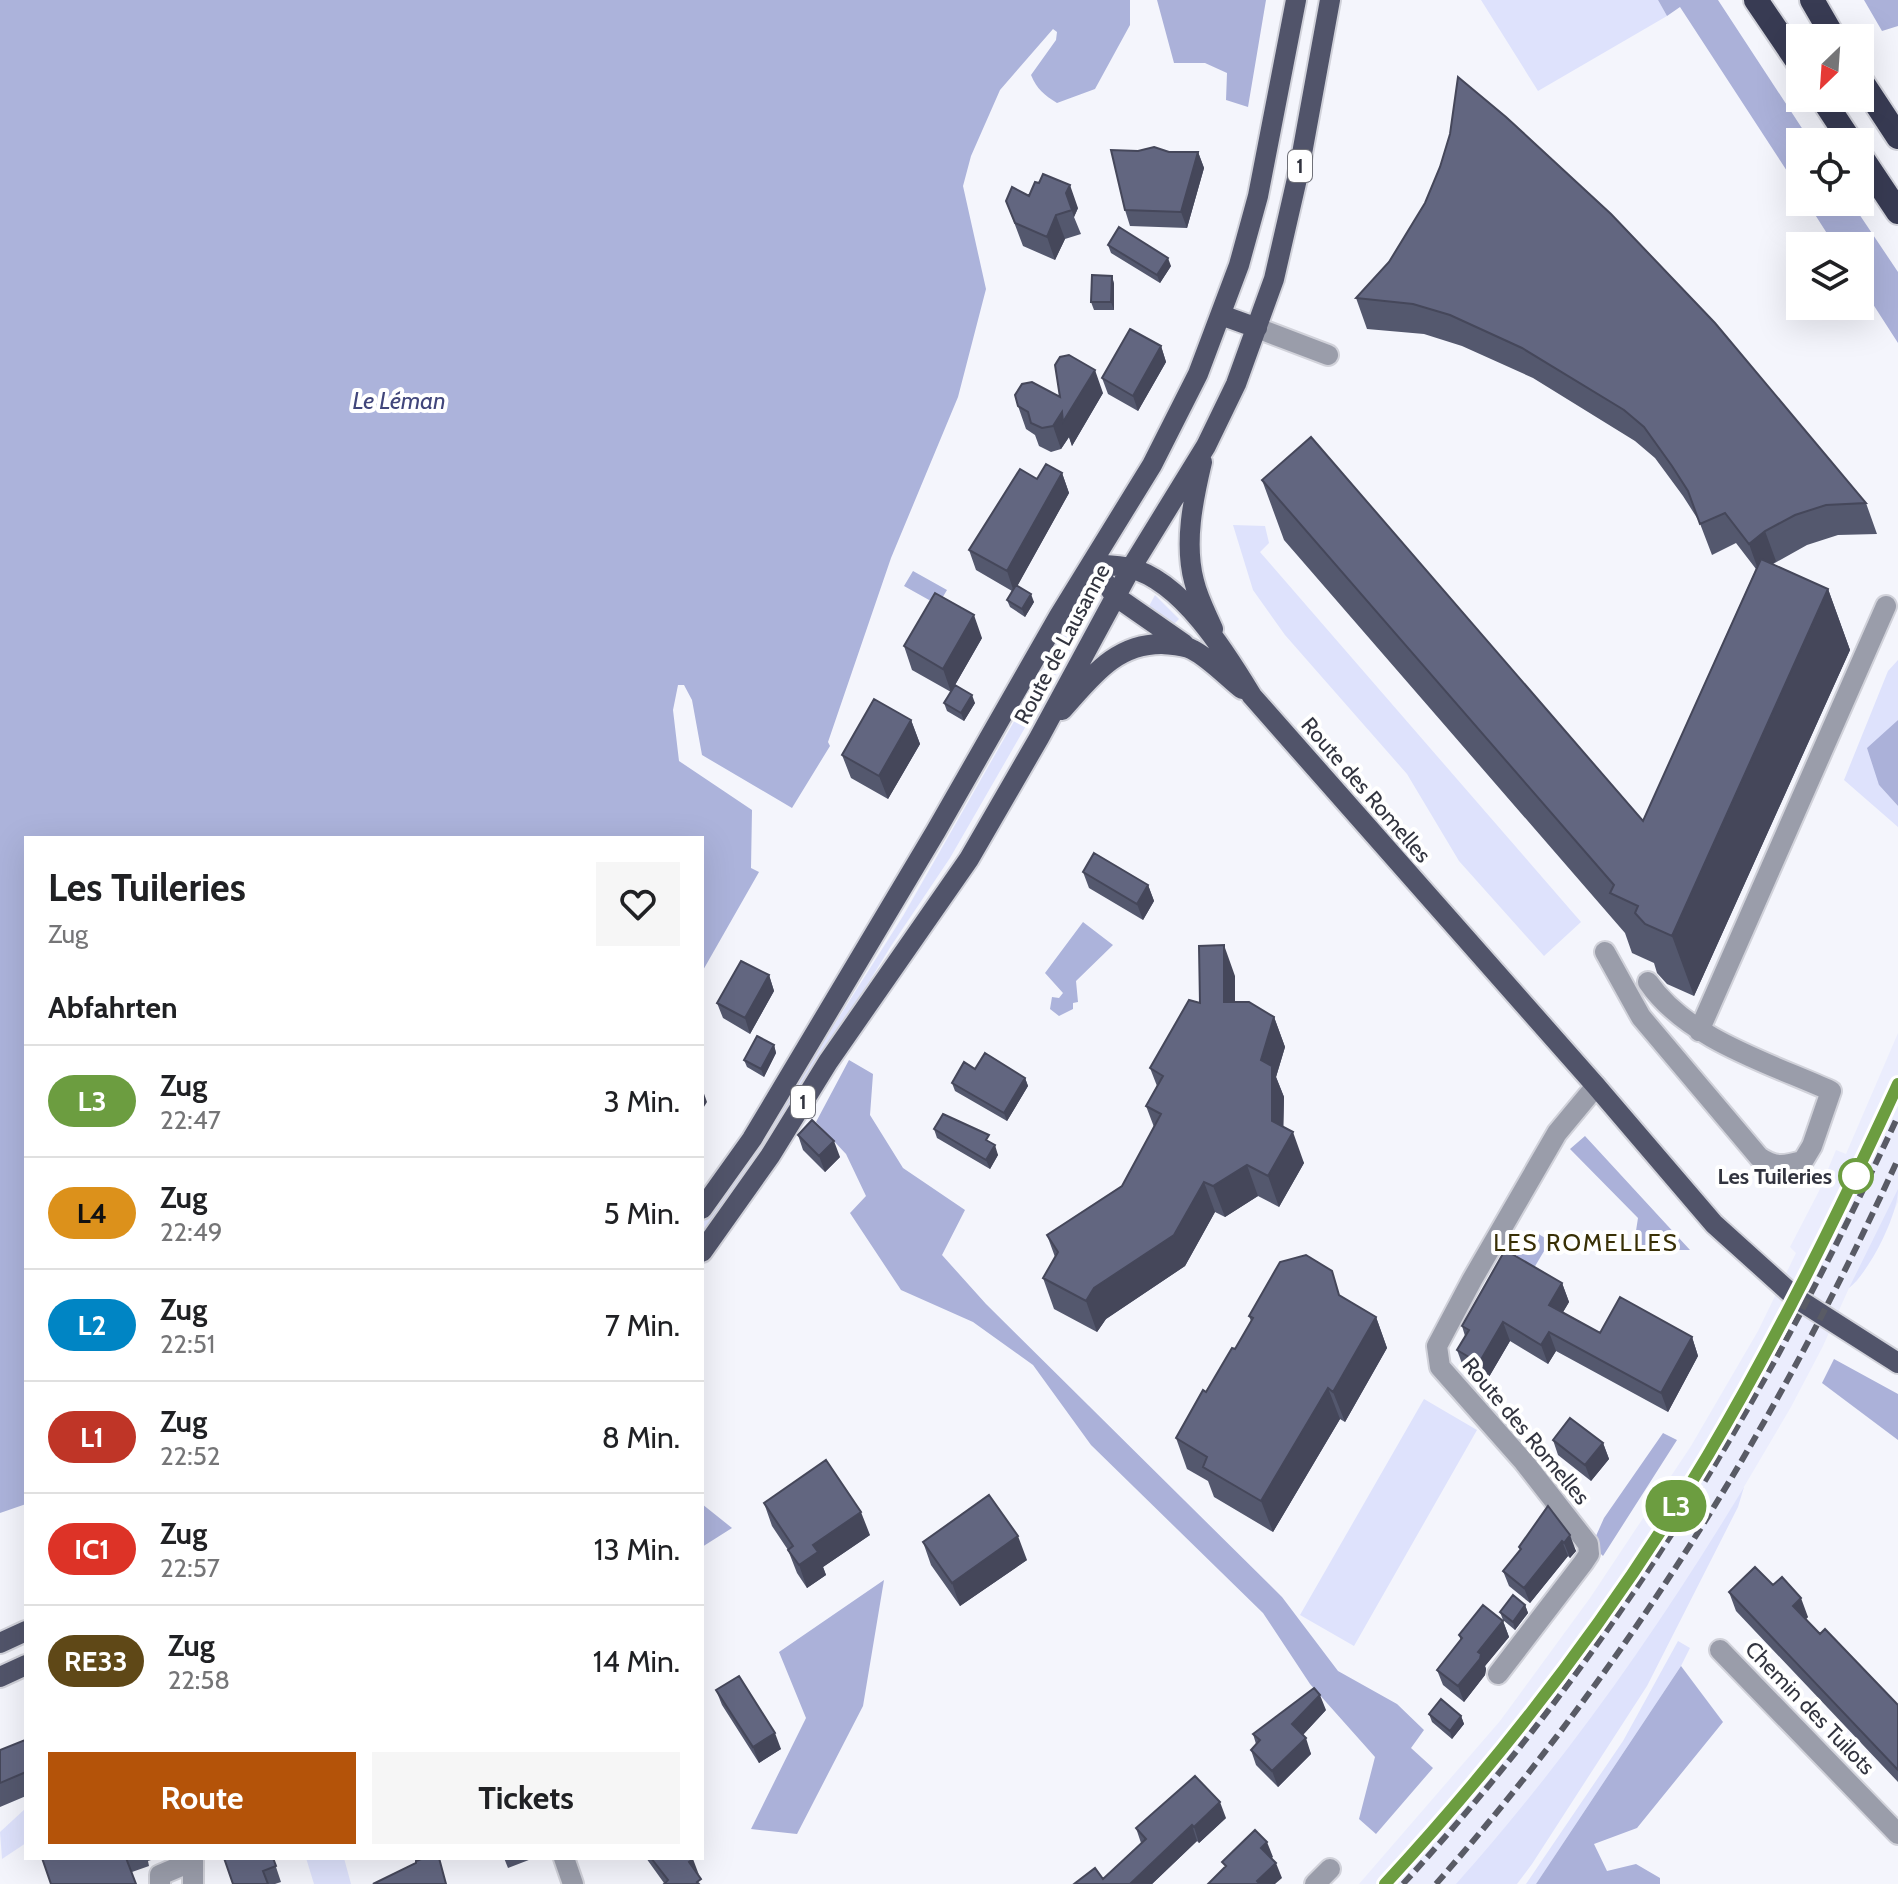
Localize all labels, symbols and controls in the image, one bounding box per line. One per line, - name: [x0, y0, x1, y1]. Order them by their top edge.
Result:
- north arrow: [1786, 24, 1874, 112]
- map controls: [1786, 24, 1874, 320]
- button: locate: [1786, 128, 1874, 216]
- road number: 1: [1288, 150, 1312, 182]
- button: layers: [1786, 232, 1874, 320]
- water label: Le Léman: [352, 386, 446, 415]
- street label: Route de Lausanne: [1009, 559, 1115, 729]
- street label: Route des Romelles: [1296, 712, 1436, 868]
- button: heart: [596, 862, 680, 946]
- text: Les Tuileries: [48, 864, 246, 911]
- text: Zug: [48, 918, 88, 950]
- text: Abfahrten: [48, 989, 178, 1026]
- text: Zug: [160, 1067, 207, 1104]
- text: 3 Min.: [604, 1083, 680, 1120]
- text: L3: [77, 1084, 107, 1118]
- road number: 1: [791, 1086, 815, 1118]
- text: 22:47: [160, 1104, 221, 1136]
- marker: Les Tuileries: [1839, 1159, 1873, 1193]
- place label: Les Tuileries: [1718, 1163, 1832, 1190]
- text: Zug: [160, 1179, 207, 1216]
- text: 5 Min.: [604, 1195, 680, 1232]
- text: L4: [77, 1196, 107, 1230]
- text: 22:49: [160, 1216, 222, 1248]
- district label: LES ROMELLES: [1493, 1228, 1679, 1257]
- text: Zug: [160, 1291, 207, 1328]
- text: 7 Min.: [605, 1307, 680, 1344]
- text: L2: [78, 1308, 106, 1342]
- text: 22:51: [160, 1328, 215, 1360]
- street label: Route des Romelles: [1457, 1352, 1595, 1510]
- text: Zug: [160, 1403, 207, 1440]
- text: 8 Min.: [602, 1419, 680, 1456]
- text: L1: [80, 1420, 104, 1454]
- text: 22:52: [160, 1440, 220, 1472]
- line badge: L3: [1640, 1480, 1712, 1532]
- text: L3: [1661, 1489, 1691, 1523]
- text: Zug: [160, 1515, 207, 1552]
- text: 13 Min.: [594, 1531, 680, 1568]
- text: IC1: [74, 1532, 110, 1566]
- text: 22:57: [160, 1552, 220, 1584]
- text: Zug: [168, 1627, 215, 1664]
- street label: Chemin des Tuilots: [1739, 1636, 1881, 1780]
- text: 14 Min.: [593, 1643, 680, 1680]
- text: RE33: [64, 1644, 128, 1678]
- text: 22:58: [168, 1664, 230, 1696]
- button: Route: [48, 1752, 356, 1844]
- button: Tickets: [372, 1752, 680, 1844]

